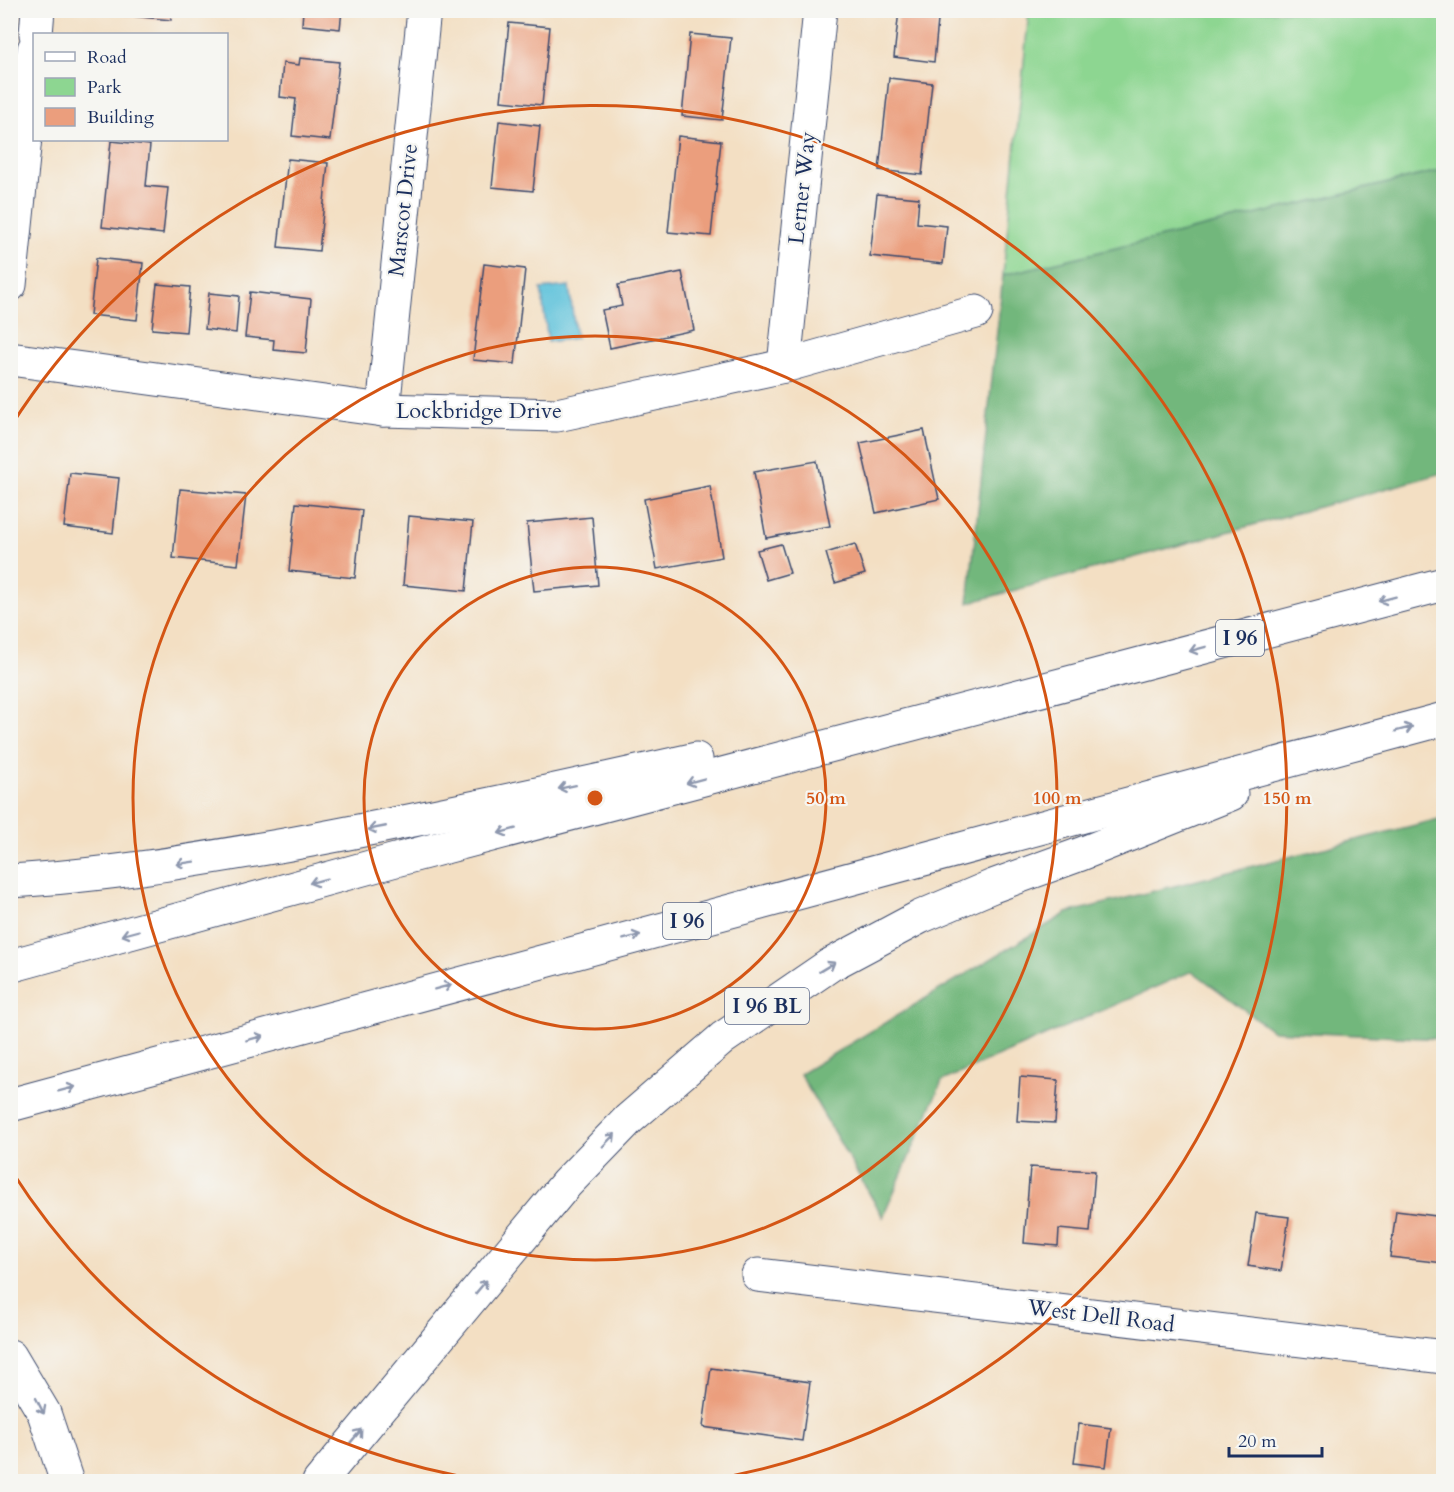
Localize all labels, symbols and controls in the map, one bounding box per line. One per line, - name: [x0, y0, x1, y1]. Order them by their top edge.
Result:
- legend: [33, 33, 228, 141]
- text: Road: [87, 45, 127, 70]
- text: Park: [87, 75, 122, 100]
- text: Building: [87, 105, 155, 130]
- street label: Lerner Way: [781, 130, 823, 246]
- street label: Marscot Drive: [381, 142, 425, 278]
- street label: Lockbridge Drive: [396, 396, 562, 426]
- one-way arrow: [1378, 593, 1397, 605]
- road number: I 96: [1216, 620, 1264, 656]
- one-way arrow: [1189, 643, 1208, 655]
- one-way arrow: [1394, 723, 1413, 735]
- one-way arrow: [686, 776, 705, 787]
- one-way arrow: [558, 782, 578, 793]
- text: 50 m: [806, 786, 846, 811]
- text: 100 m: [1032, 786, 1082, 811]
- text: 150 m: [1262, 786, 1312, 811]
- centre of rings: [585, 788, 605, 808]
- one-way arrow: [367, 823, 387, 834]
- one-way arrow: [498, 825, 517, 837]
- one-way arrow: [176, 857, 195, 868]
- one-way arrow: [309, 876, 328, 887]
- road number: I 96: [663, 903, 711, 939]
- one-way arrow: [121, 928, 140, 939]
- one-way arrow: [622, 930, 641, 942]
- one-way arrow: [818, 961, 835, 973]
- one-way arrow: [434, 981, 453, 993]
- road number: I 96 BL: [725, 988, 809, 1024]
- one-way arrow: [245, 1032, 264, 1044]
- one-way arrow: [57, 1083, 76, 1095]
- one-way arrow: [601, 1132, 616, 1147]
- one-way arrow: [474, 1279, 487, 1295]
- street label: West Dell Road: [1025, 1292, 1176, 1340]
- one-way arrow: [35, 1397, 46, 1415]
- scale bar: [1229, 1420, 1322, 1458]
- one-way arrow: [349, 1429, 362, 1445]
- text: 20 m: [1238, 1429, 1277, 1454]

